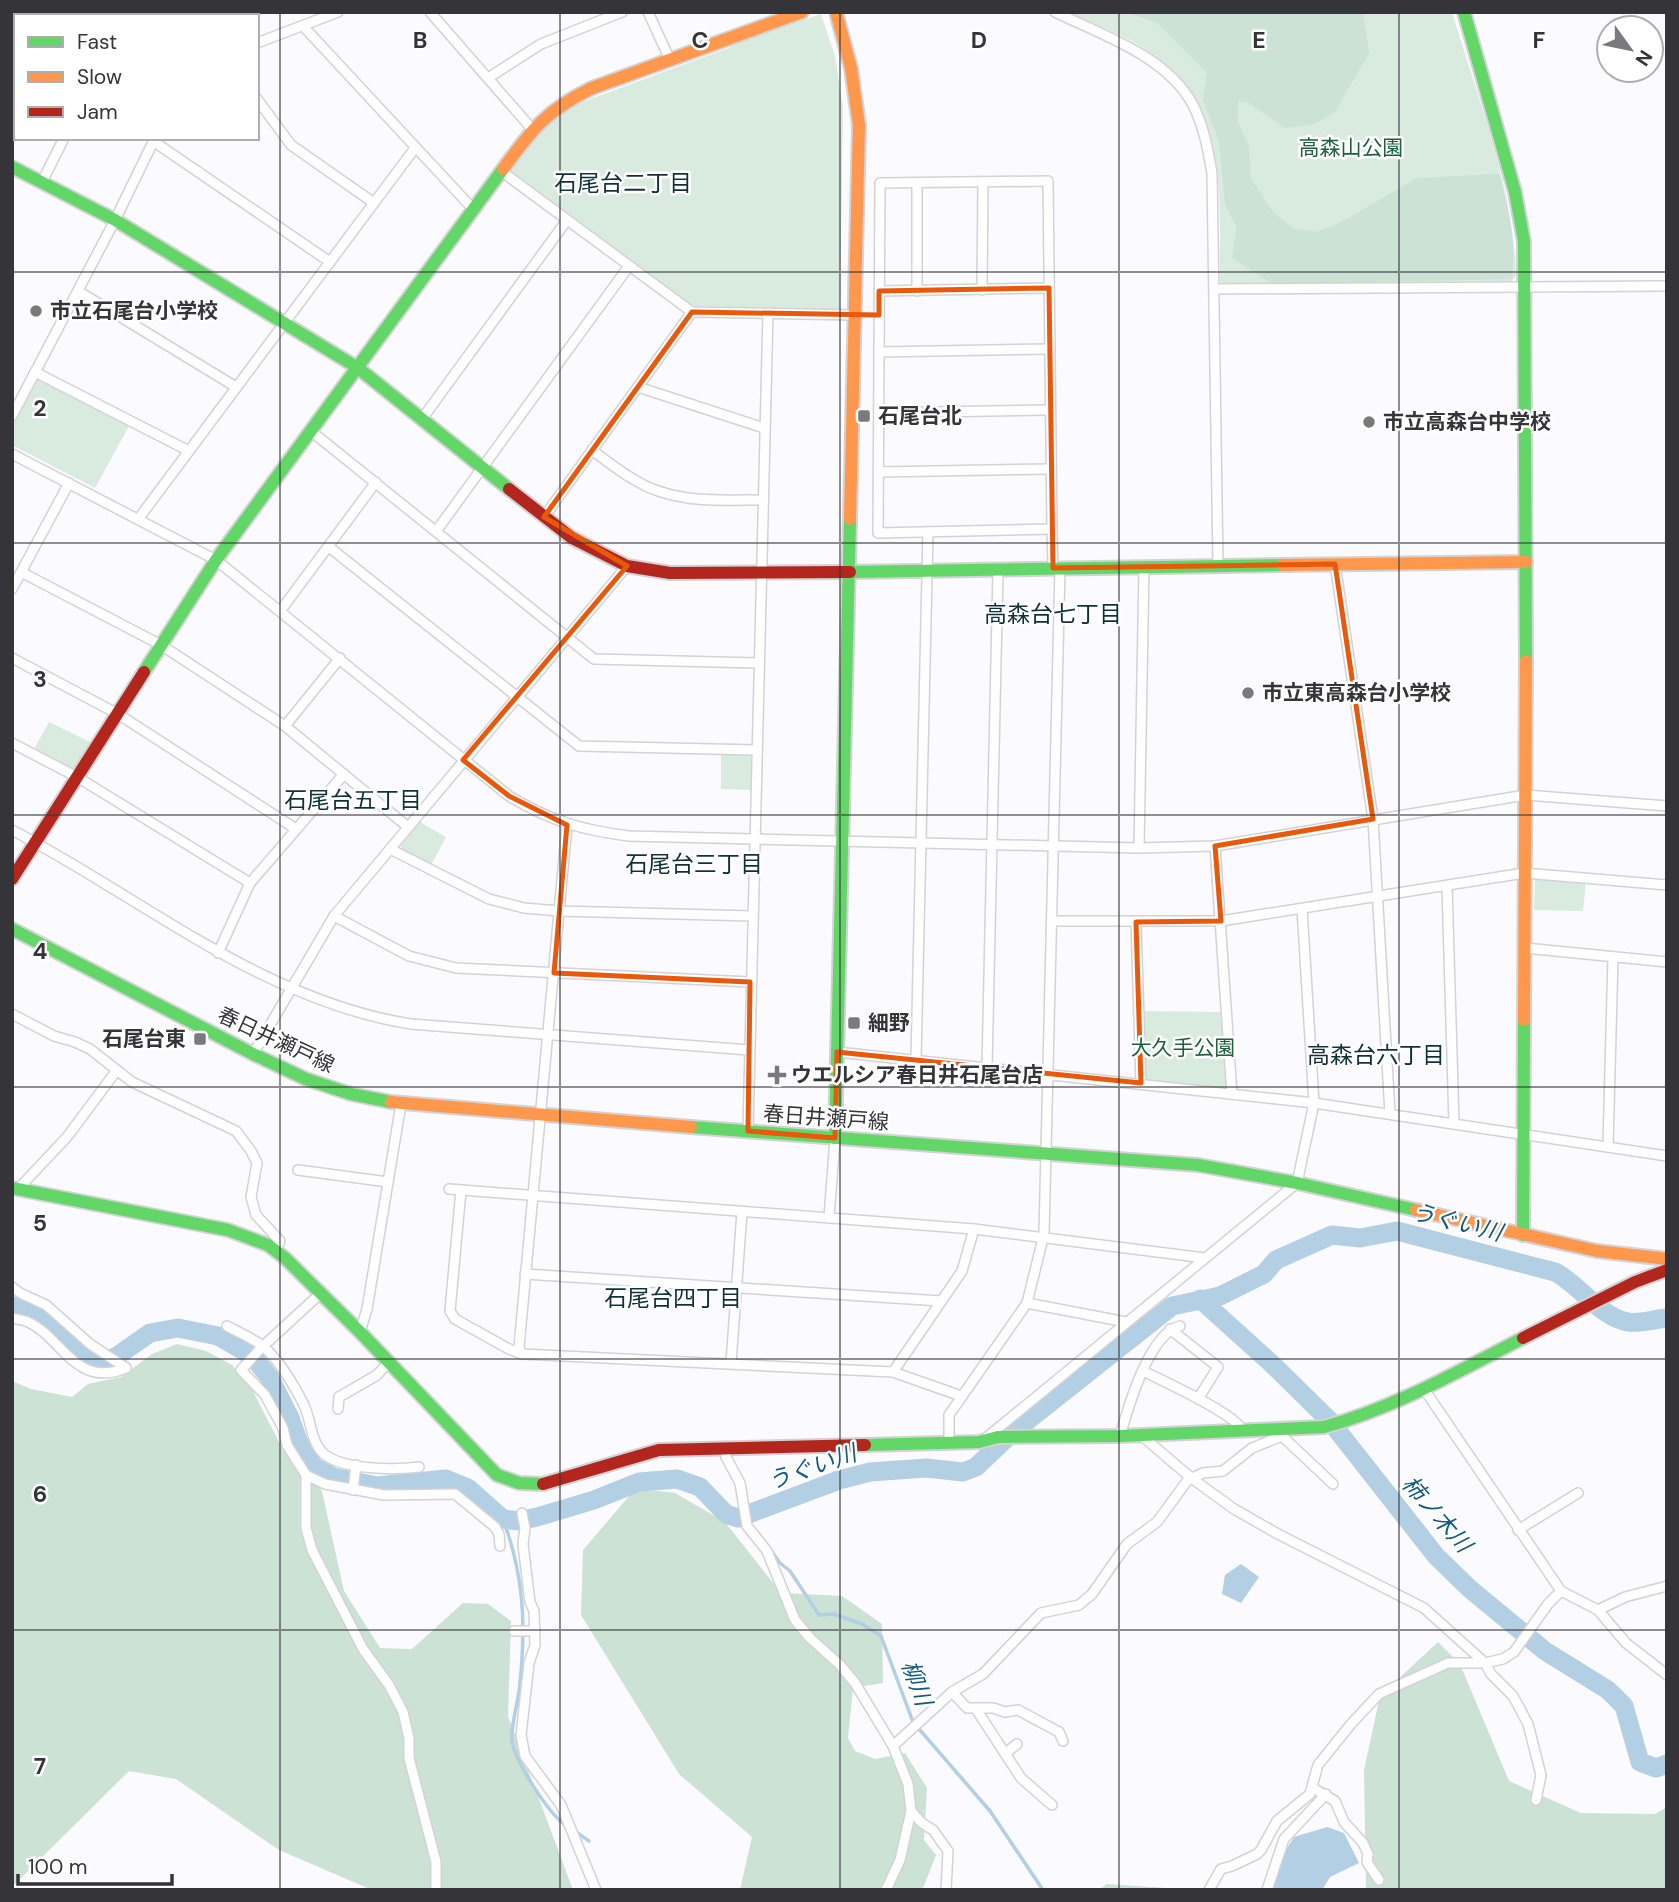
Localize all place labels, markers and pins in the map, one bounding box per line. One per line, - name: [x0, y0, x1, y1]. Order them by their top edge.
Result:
- place label: 市立石尾台小学校: [50, 297, 218, 325]
- marker: 市立石尾台小学校: [28, 303, 44, 319]
- place label: 石尾台北: [878, 402, 962, 430]
- marker: 石尾台北: [856, 408, 872, 424]
- place label: 市立高森台中学校: [1383, 408, 1551, 436]
- marker: 市立高森台中学校: [1361, 414, 1377, 430]
- place label: 市立東高森台小学校: [1262, 679, 1451, 707]
- marker: 市立東高森台小学校: [1240, 685, 1256, 701]
- place label: 細野: [868, 1009, 910, 1037]
- marker: 細野: [846, 1015, 862, 1031]
- place label: 石尾台東: [102, 1025, 186, 1053]
- marker: 石尾台東: [192, 1031, 208, 1047]
- place label: ウエルシア春日井石尾台店: [791, 1061, 1043, 1089]
- marker: ウエルシア春日井石尾台店: [769, 1067, 785, 1083]

